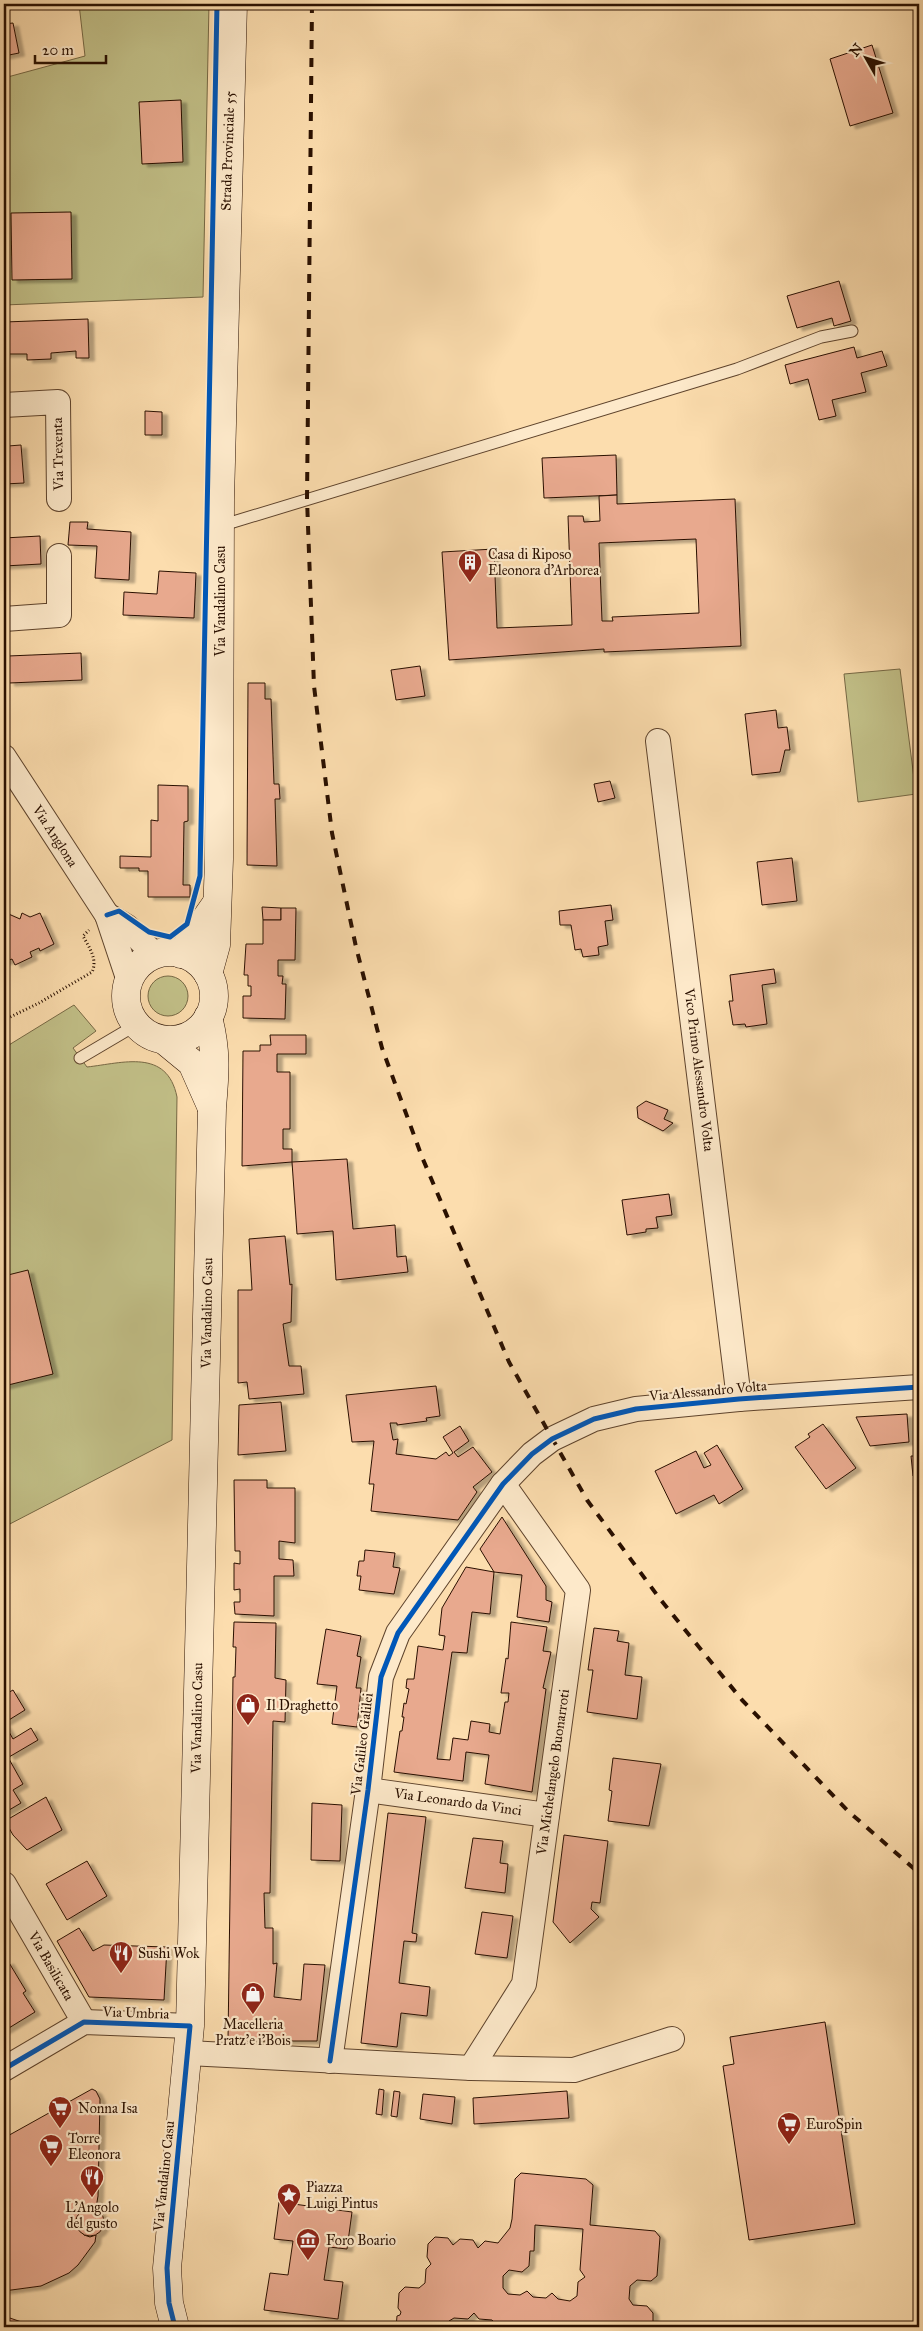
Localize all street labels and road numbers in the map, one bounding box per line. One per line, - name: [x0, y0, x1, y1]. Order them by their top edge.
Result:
- street label: Strada Provinciale 55: [217, 90, 239, 211]
- street label: Via Trexenta: [49, 417, 67, 492]
- street label: Via Vandalino Casu: [212, 545, 229, 658]
- street label: Via Anglona: [28, 801, 81, 870]
- street label: Vico Primo Alessandro Volta: [680, 987, 717, 1153]
- street label: Via Vandalino Casu: [198, 1257, 216, 1370]
- street label: Via Alessandro Volta: [647, 1377, 768, 1405]
- street label: Via Vandalino Casu: [188, 1662, 206, 1775]
- street label: Via Michelangelo Buonarroti: [533, 1688, 573, 1857]
- street label: Via Galileo Galilei: [347, 1692, 377, 1797]
- street label: Via Leonardo da Vinci: [392, 1784, 523, 1819]
- street label: Via Basilicata: [24, 1928, 78, 2004]
- street label: Via Umbria: [101, 2003, 170, 2023]
- street label: Via Vandalino Casu: [150, 2119, 178, 2233]

